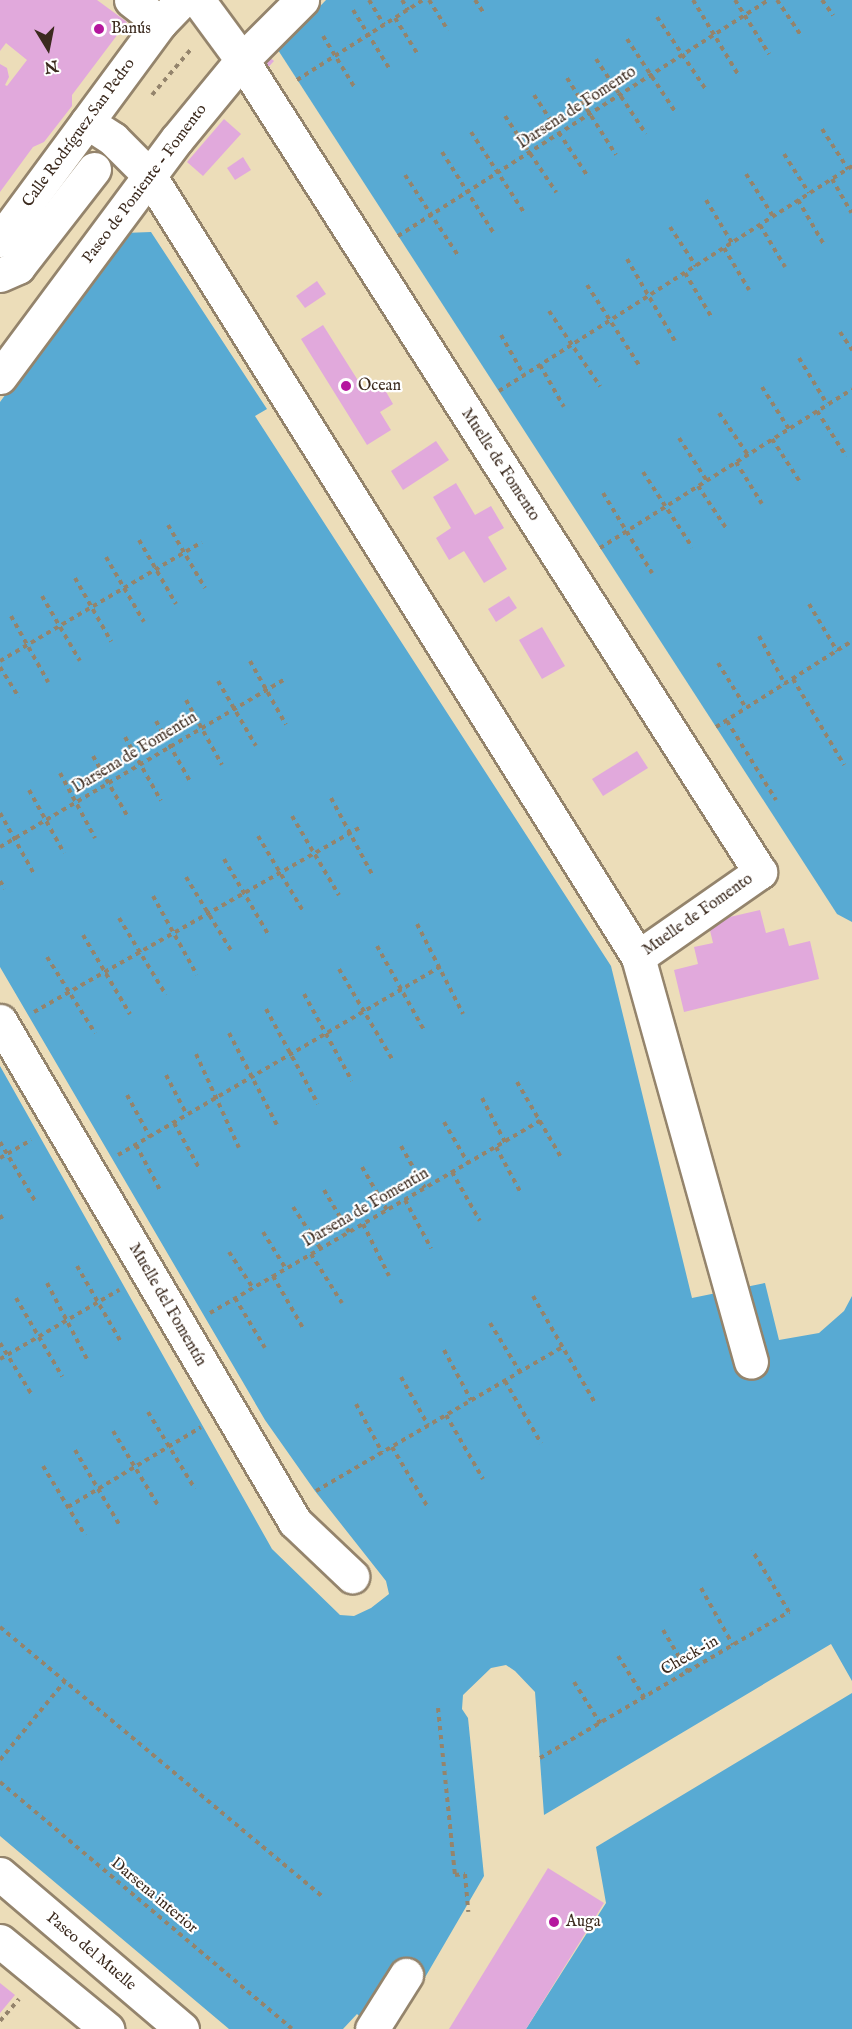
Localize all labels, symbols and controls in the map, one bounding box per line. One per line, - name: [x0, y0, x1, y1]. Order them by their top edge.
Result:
- north arrow: [18, 18, 78, 78]
- place label: Banús: [111, 19, 151, 39]
- marker: Banús: [92, 22, 106, 36]
- street label: Calle Rodríguez San Pedro: [19, 55, 139, 211]
- text: N: [43, 55, 60, 77]
- street label: Darsena de Fomento: [514, 62, 640, 154]
- street label: Paseo de Poniente - Fomento: [79, 100, 211, 268]
- place label: Ocean: [358, 376, 401, 396]
- marker: Ocean: [339, 379, 353, 393]
- street label: Muelle de Fomento: [456, 405, 544, 525]
- street label: Darsena de Fomentin: [69, 708, 201, 798]
- street label: Muelle de Fomento: [639, 870, 757, 960]
- street label: Darsena de Fomentin: [300, 1164, 432, 1252]
- street label: Muelle del Fomentín: [124, 1240, 210, 1370]
- street label: Check-in: [658, 1632, 722, 1680]
- street label: Darsena interior: [107, 1854, 201, 1938]
- street label: Paseo del Muelle: [42, 1909, 140, 1995]
- place label: Auga: [566, 1912, 601, 1932]
- marker: Auga: [547, 1915, 561, 1929]

